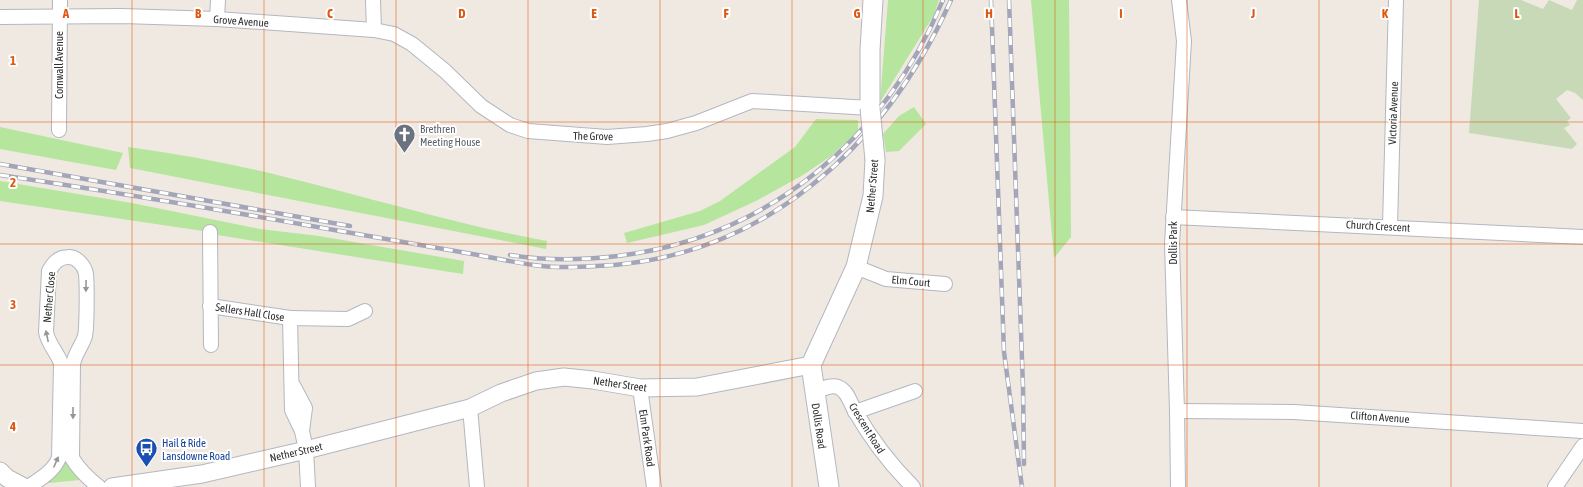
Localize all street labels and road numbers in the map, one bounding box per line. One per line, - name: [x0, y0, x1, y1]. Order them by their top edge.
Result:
- street label: Grove Avenue: [213, 13, 269, 29]
- street label: Cornwall Avenue: [53, 31, 65, 99]
- street label: Victoria Avenue: [1386, 81, 1400, 145]
- street label: The Grove: [573, 130, 613, 142]
- street label: Nether Street: [864, 159, 880, 213]
- street label: Church Crescent: [1346, 218, 1410, 234]
- street label: Dollis Park: [1167, 221, 1179, 265]
- street label: Nether Close: [41, 271, 57, 323]
- street label: Elm Court: [891, 273, 931, 289]
- street label: Sellers Hall Close: [215, 301, 285, 323]
- street label: Nether Street: [592, 374, 648, 394]
- street label: Crescent Road: [847, 401, 887, 455]
- street label: Dollis Road: [809, 402, 829, 450]
- street label: Elm Park Road: [637, 408, 657, 468]
- street label: Clifton Avenue: [1350, 409, 1410, 425]
- street label: Nether Street: [268, 440, 324, 464]

